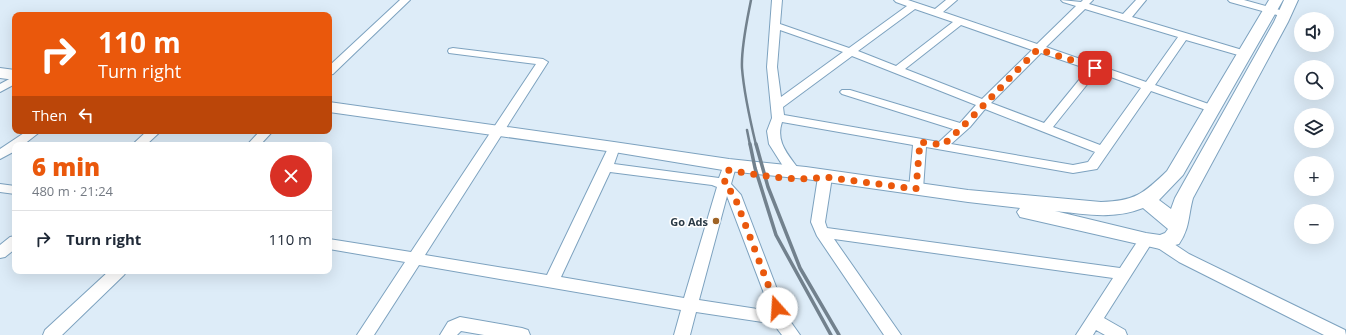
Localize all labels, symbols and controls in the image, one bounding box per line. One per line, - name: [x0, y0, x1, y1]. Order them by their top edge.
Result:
- map controls: [1294, 12, 1334, 244]
- button: sound: [1294, 12, 1334, 52]
- text: 110 m: [98, 23, 181, 61]
- icon: right: [32, 28, 84, 80]
- pin: [1078, 51, 1112, 85]
- icon: arrive: [1084, 57, 1106, 79]
- text: Turn right: [98, 59, 181, 83]
- button: search: [1294, 60, 1334, 100]
- icon: left: [75, 104, 97, 126]
- text: Then: [32, 105, 67, 125]
- button: layers: [1294, 108, 1334, 148]
- text: 6 min: [32, 150, 100, 183]
- button: close: [270, 155, 312, 197]
- button: +: [1294, 156, 1334, 196]
- text: 480 m · 21:24: [32, 182, 113, 200]
- button: −: [1294, 204, 1334, 244]
- place label: Go Ads: [670, 214, 709, 229]
- marker: Go Ads: [711, 216, 721, 226]
- icon: right: [32, 228, 54, 250]
- text: Turn right: [66, 229, 141, 249]
- text: 110 m: [268, 229, 312, 249]
- position arrow: [756, 287, 798, 329]

